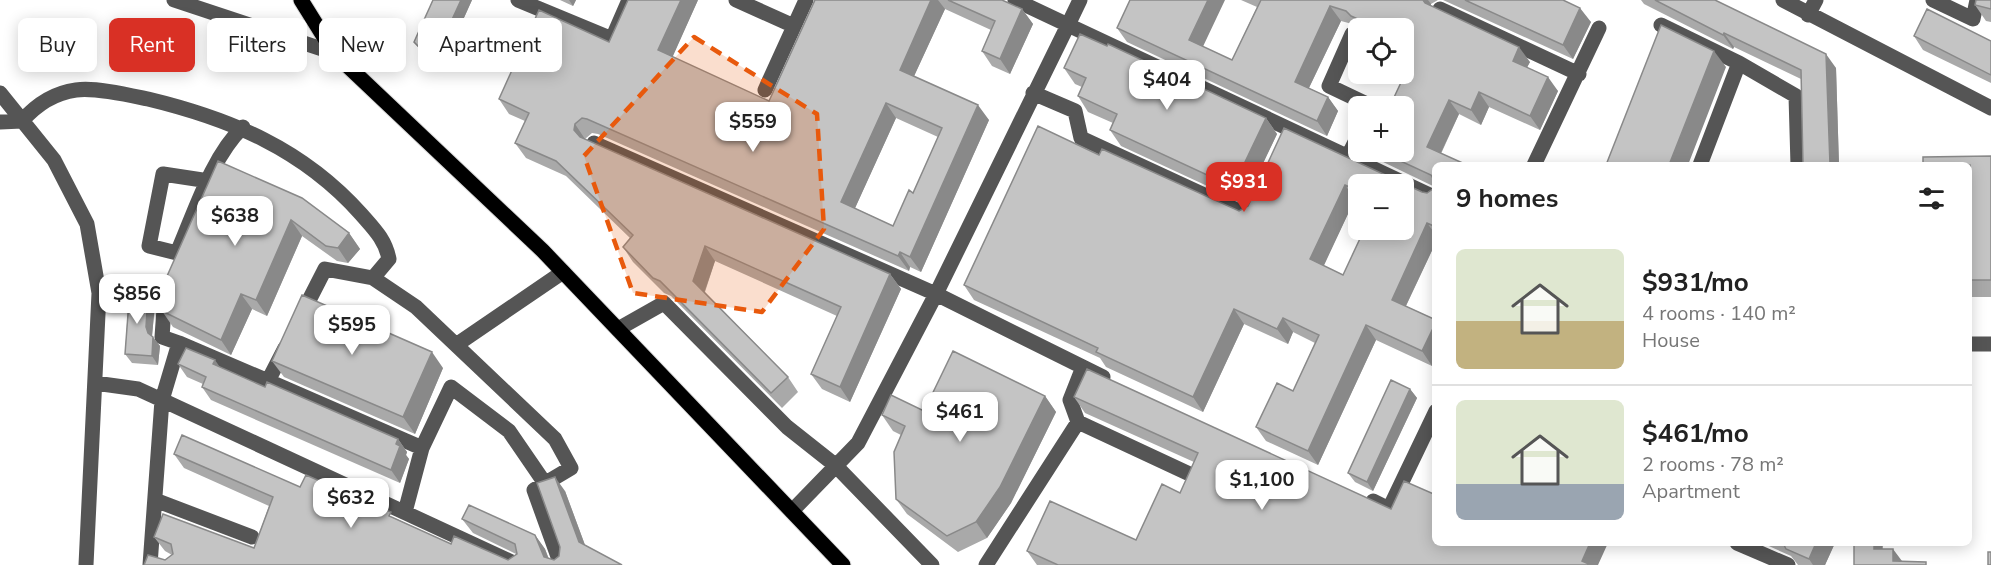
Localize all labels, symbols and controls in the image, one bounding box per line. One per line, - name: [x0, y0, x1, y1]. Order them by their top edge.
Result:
- chip: Buy: [18, 18, 97, 72]
- chip: Rent: [109, 18, 195, 72]
- chip: Filters: [207, 18, 307, 72]
- chip: New: [319, 18, 406, 72]
- chip: Apartment: [418, 18, 562, 72]
- map controls: [1348, 18, 1414, 240]
- button: locate: [1348, 18, 1414, 84]
- pin: $404: [1131, 60, 1203, 111]
- text: $404: [1143, 66, 1191, 93]
- button: +: [1348, 96, 1414, 162]
- pin: $559: [717, 102, 789, 153]
- text: $559: [729, 108, 777, 135]
- pin: $931: [1208, 162, 1280, 213]
- text: $931: [1220, 168, 1268, 195]
- button: −: [1348, 174, 1414, 240]
- text: 9 homes: [1456, 181, 1558, 216]
- icon: filters: [1915, 182, 1948, 215]
- pin: $638: [199, 196, 271, 247]
- text: $638: [211, 202, 259, 229]
- text: $931/mo: [1642, 265, 1749, 300]
- icon: home: [1504, 273, 1576, 345]
- pin: $856: [101, 274, 173, 325]
- text: $856: [113, 280, 161, 307]
- text: 4 rooms · 140 m²: [1642, 300, 1796, 327]
- pin: $595: [316, 305, 388, 356]
- text: $595: [328, 311, 376, 338]
- text: House: [1642, 327, 1700, 354]
- pin: $461: [924, 392, 996, 443]
- text: $461: [936, 398, 984, 425]
- text: $461/mo: [1642, 416, 1749, 451]
- icon: home: [1504, 424, 1576, 496]
- text: 2 rooms · 78 m²: [1642, 451, 1784, 478]
- pin: $1,100: [1213, 460, 1311, 511]
- text: $1,100: [1230, 466, 1294, 493]
- pin: $632: [315, 478, 387, 529]
- text: Apartment: [1642, 478, 1740, 505]
- text: $632: [327, 484, 375, 511]

